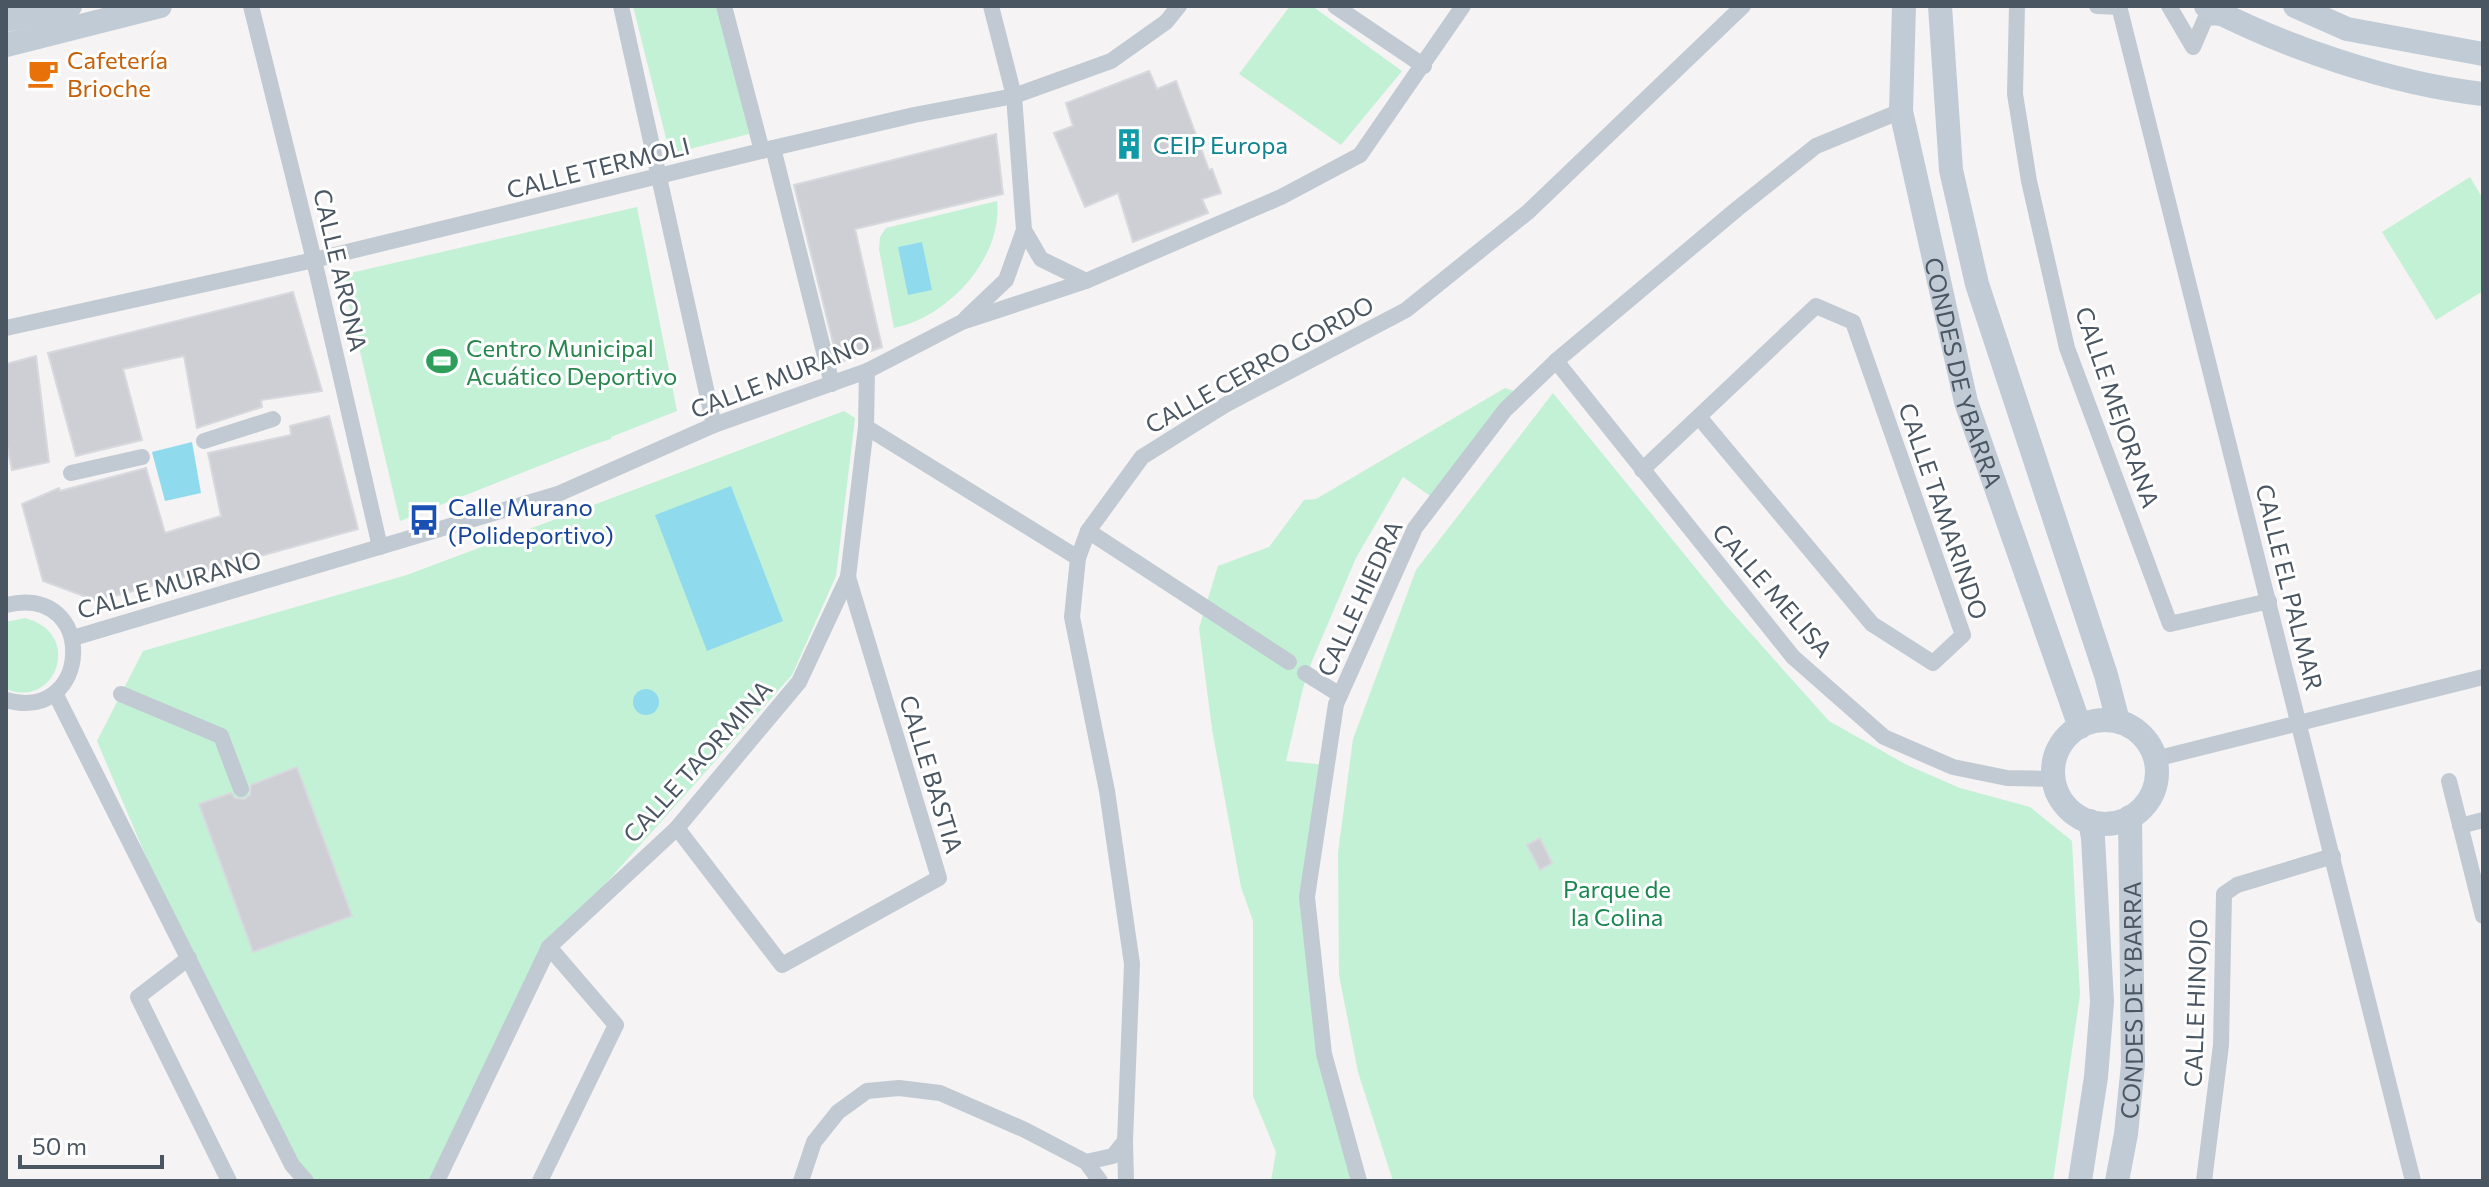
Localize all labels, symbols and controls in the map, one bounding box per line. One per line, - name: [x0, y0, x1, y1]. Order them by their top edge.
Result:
- place label: Cafetería Brioche: [67, 45, 168, 102]
- cafe icon: Cafetería Brioche: [26, 56, 60, 90]
- building icon: CEIP Europa: [1112, 127, 1146, 161]
- street label: CALLE TERMOLI: [503, 130, 693, 204]
- place label: CEIP Europa: [1153, 130, 1288, 159]
- street label: CALLE ARONA: [308, 186, 374, 354]
- street label: CONDES DE YBARRA: [1920, 254, 2009, 491]
- street label: CALLE CERRO GORDO: [1140, 289, 1378, 439]
- street label: CALLE MEJORANA: [2070, 303, 2166, 511]
- street label: CALLE MURANO: [686, 328, 874, 424]
- place label: Centro Municipal Acuático Deportivo: [466, 333, 677, 390]
- sports icon: Centro Municipal Acuático Deportivo: [425, 344, 459, 378]
- street label: CALLE TAMARINDO: [1893, 399, 1995, 623]
- street label: CALLE EL PALMAR: [2250, 481, 2330, 693]
- place label: Calle Murano (Polideportivo): [448, 492, 614, 549]
- bus stop icon: Calle Murano (Polideportivo): [407, 503, 441, 537]
- street label: CALLE HIEDRA: [1310, 515, 1408, 681]
- street label: CALLE MELISA: [1707, 517, 1839, 663]
- street label: CALLE MURANO: [74, 544, 264, 624]
- street label: CALLE TAORMINA: [616, 674, 778, 848]
- street label: CALLE BASTIA: [894, 691, 970, 857]
- park label: Parque de la Colina: [1563, 874, 1671, 931]
- street label: CONDES DE YBARRA: [2113, 881, 2148, 1120]
- street label: CALLE HINOJO: [2178, 918, 2212, 1088]
- scale bar: [20, 1119, 162, 1169]
- text: 50 m: [32, 1131, 87, 1160]

